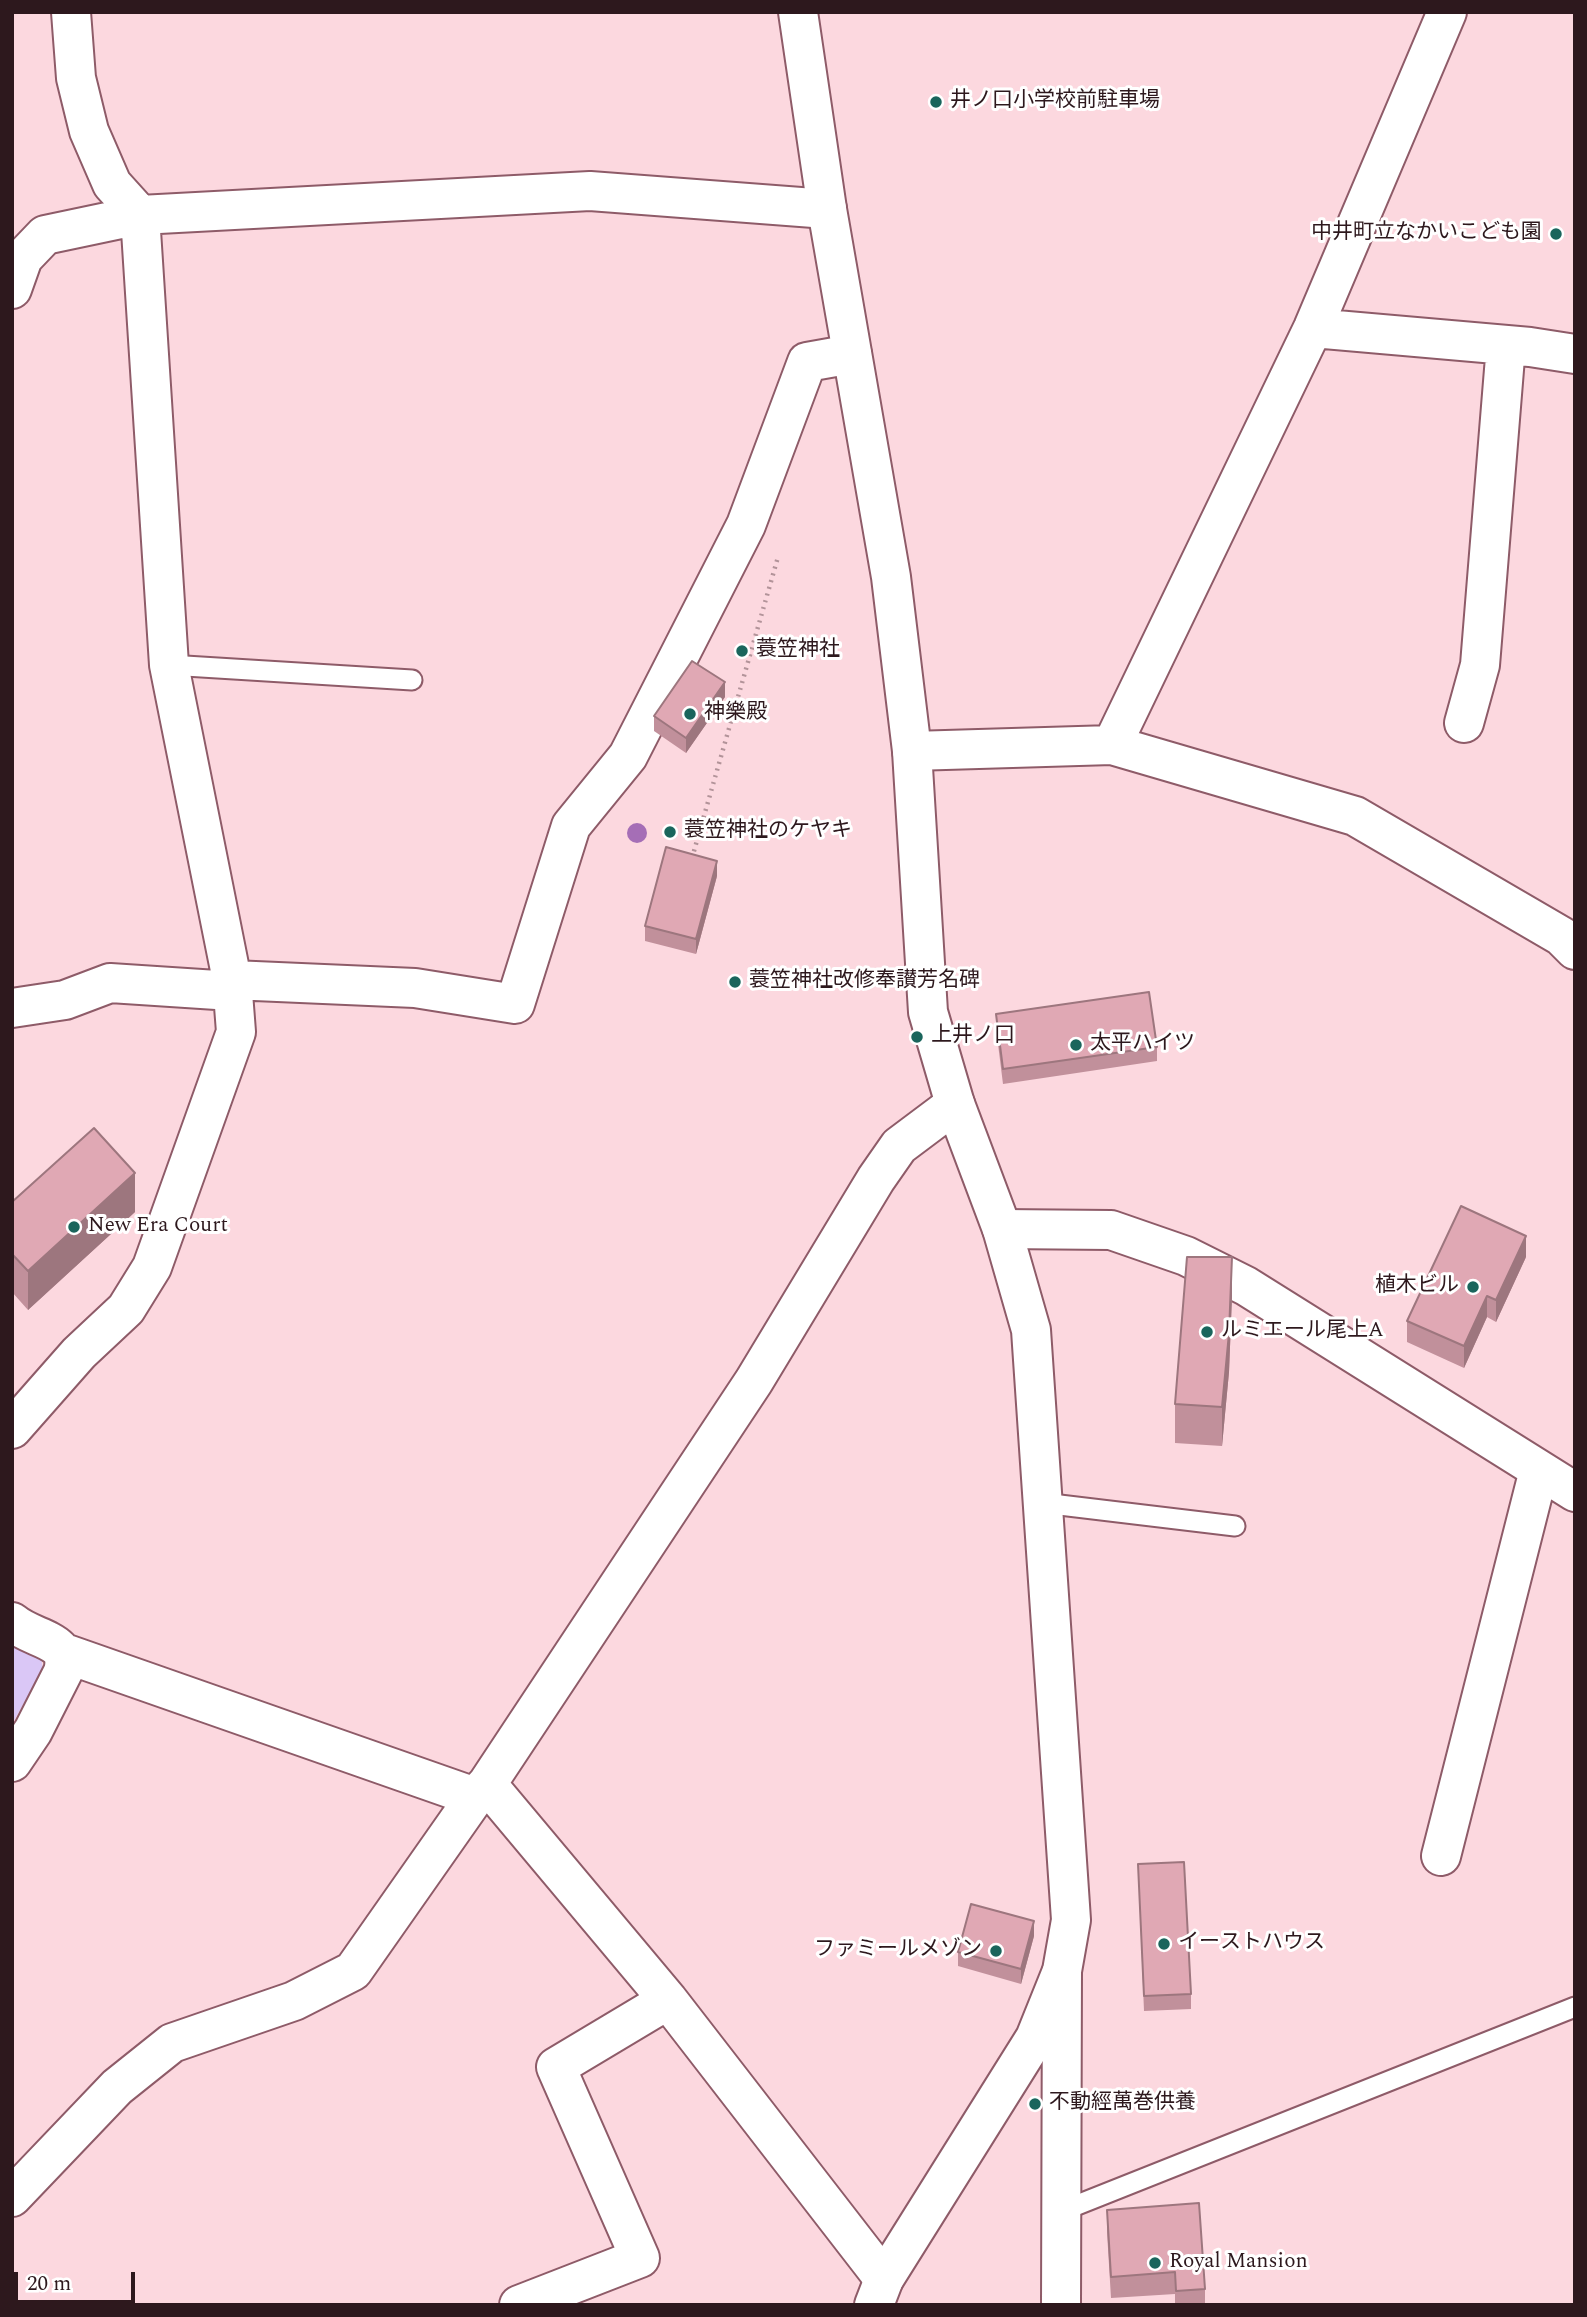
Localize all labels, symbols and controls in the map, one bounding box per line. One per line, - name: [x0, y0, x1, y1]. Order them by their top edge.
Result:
- place label: 井ノ口小学校前駐車場: [950, 89, 1160, 115]
- marker: 井ノ口小学校前駐車場: [928, 94, 944, 110]
- place label: 中井町立なかいこども園: [1311, 221, 1542, 247]
- marker: 中井町立なかいこども園: [1548, 226, 1564, 242]
- place label: 蓑笠神社: [756, 638, 840, 664]
- marker: 蓑笠神社: [734, 643, 750, 659]
- place label: 神樂殿: [704, 701, 767, 727]
- marker: 神樂殿: [682, 706, 698, 722]
- place label: 蓑笠神社のケヤキ: [684, 819, 852, 845]
- marker: 蓑笠神社のケヤキ: [662, 824, 678, 840]
- place label: 蓑笠神社改修奉讃芳名碑: [749, 969, 980, 995]
- marker: 蓑笠神社改修奉讃芳名碑: [727, 974, 743, 990]
- place label: 上井ノ口: [931, 1024, 1015, 1050]
- marker: 上井ノ口: [909, 1029, 925, 1045]
- place label: 太平ハイツ: [1090, 1032, 1195, 1058]
- marker: 太平ハイツ: [1068, 1037, 1084, 1053]
- place label: New Era Court: [88, 1214, 228, 1240]
- marker: New Era Court: [66, 1219, 82, 1235]
- place label: 植木ビル: [1375, 1274, 1459, 1300]
- marker: 植木ビル: [1465, 1279, 1481, 1295]
- place label: ルミエール尾上A: [1221, 1319, 1384, 1345]
- marker: ルミエール尾上A: [1199, 1324, 1215, 1340]
- place label: イーストハウス: [1178, 1931, 1325, 1957]
- marker: イーストハウス: [1156, 1936, 1172, 1952]
- place label: ファミールメゾン: [814, 1938, 982, 1964]
- marker: ファミールメゾン: [988, 1943, 1004, 1959]
- place label: 不動經萬巻供養: [1049, 2091, 1196, 2117]
- marker: 不動經萬巻供養: [1027, 2096, 1043, 2112]
- place label: Royal Mansion: [1169, 2250, 1308, 2276]
- marker: Royal Mansion: [1147, 2255, 1163, 2271]
- scale bar: [18, 2258, 138, 2302]
- text: 20 m: [27, 2268, 71, 2300]

